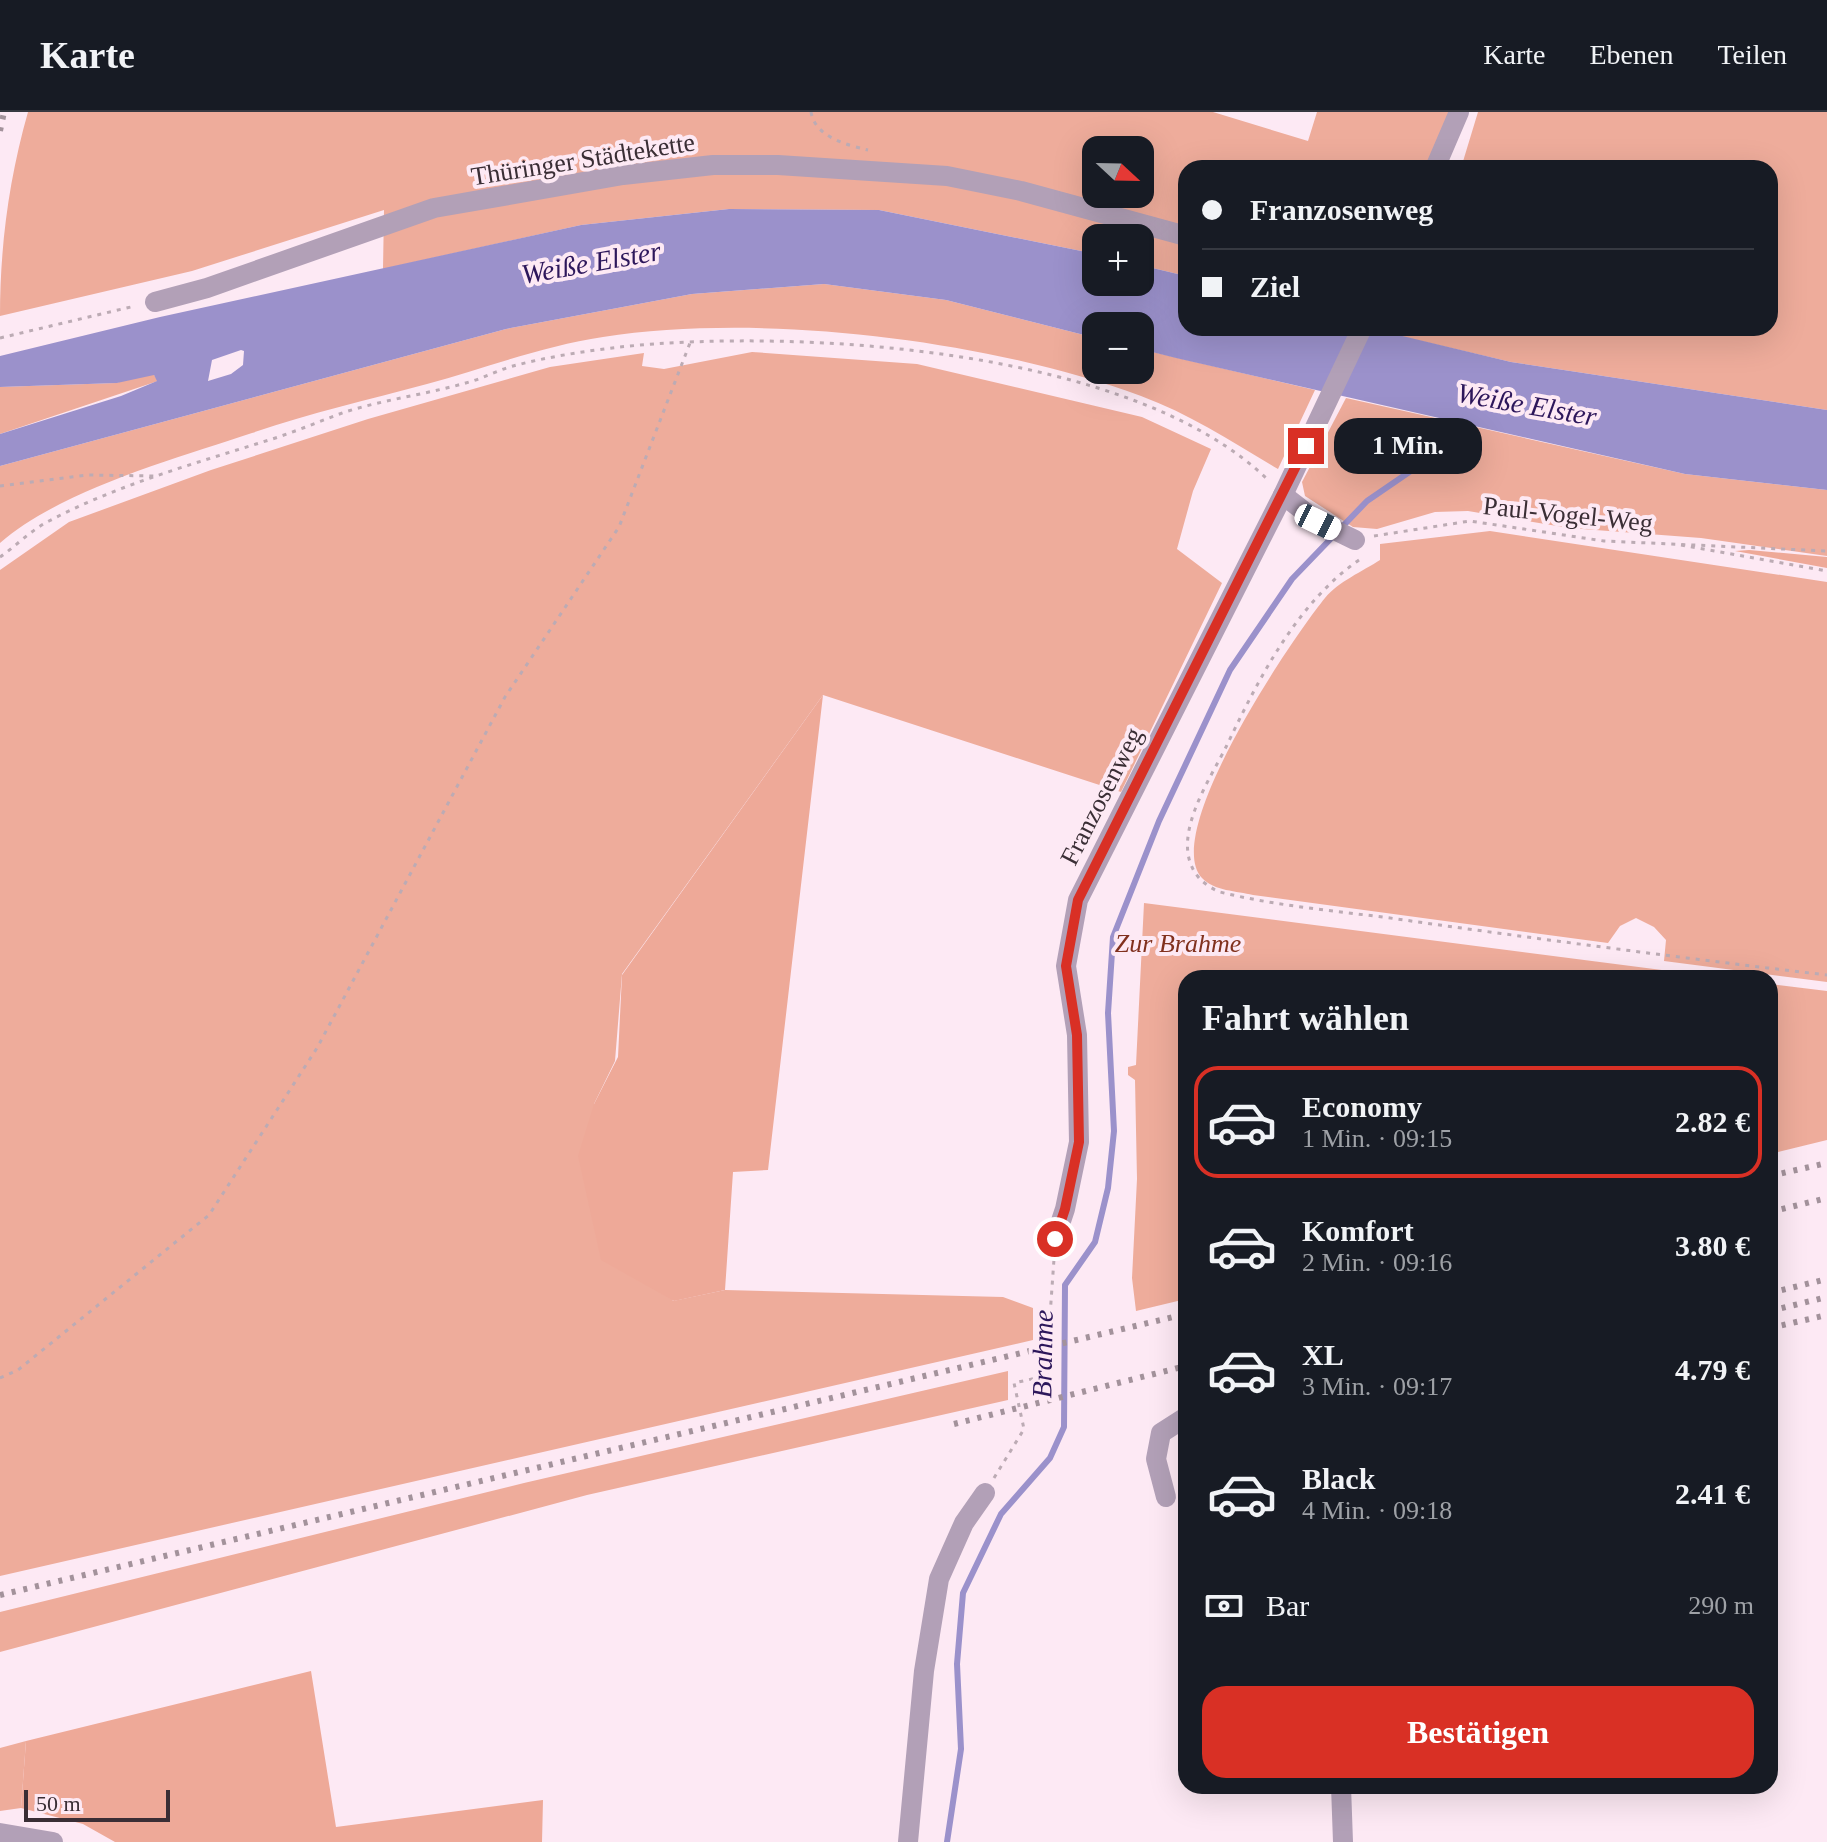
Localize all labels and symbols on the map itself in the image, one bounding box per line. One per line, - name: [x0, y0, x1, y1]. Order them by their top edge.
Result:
- street label: Thüringer Städtekette: [469, 127, 697, 191]
- north arrow: [1082, 136, 1154, 208]
- water label: Weiße Elster: [519, 235, 663, 290]
- water label: Weiße Elster: [1455, 377, 1599, 432]
- callout: 1 Min.: [1334, 418, 1482, 474]
- route end: [1288, 428, 1324, 464]
- street label: Paul-Vogel-Weg: [1482, 491, 1654, 538]
- car: [1291, 501, 1345, 543]
- street label: Franzosenweg: [1054, 723, 1148, 870]
- park label: Zur Brahme: [1115, 929, 1241, 958]
- route start: [1037, 1221, 1073, 1257]
- water label: Brahme: [1026, 1309, 1059, 1399]
- scale bar: [24, 1786, 170, 1822]

